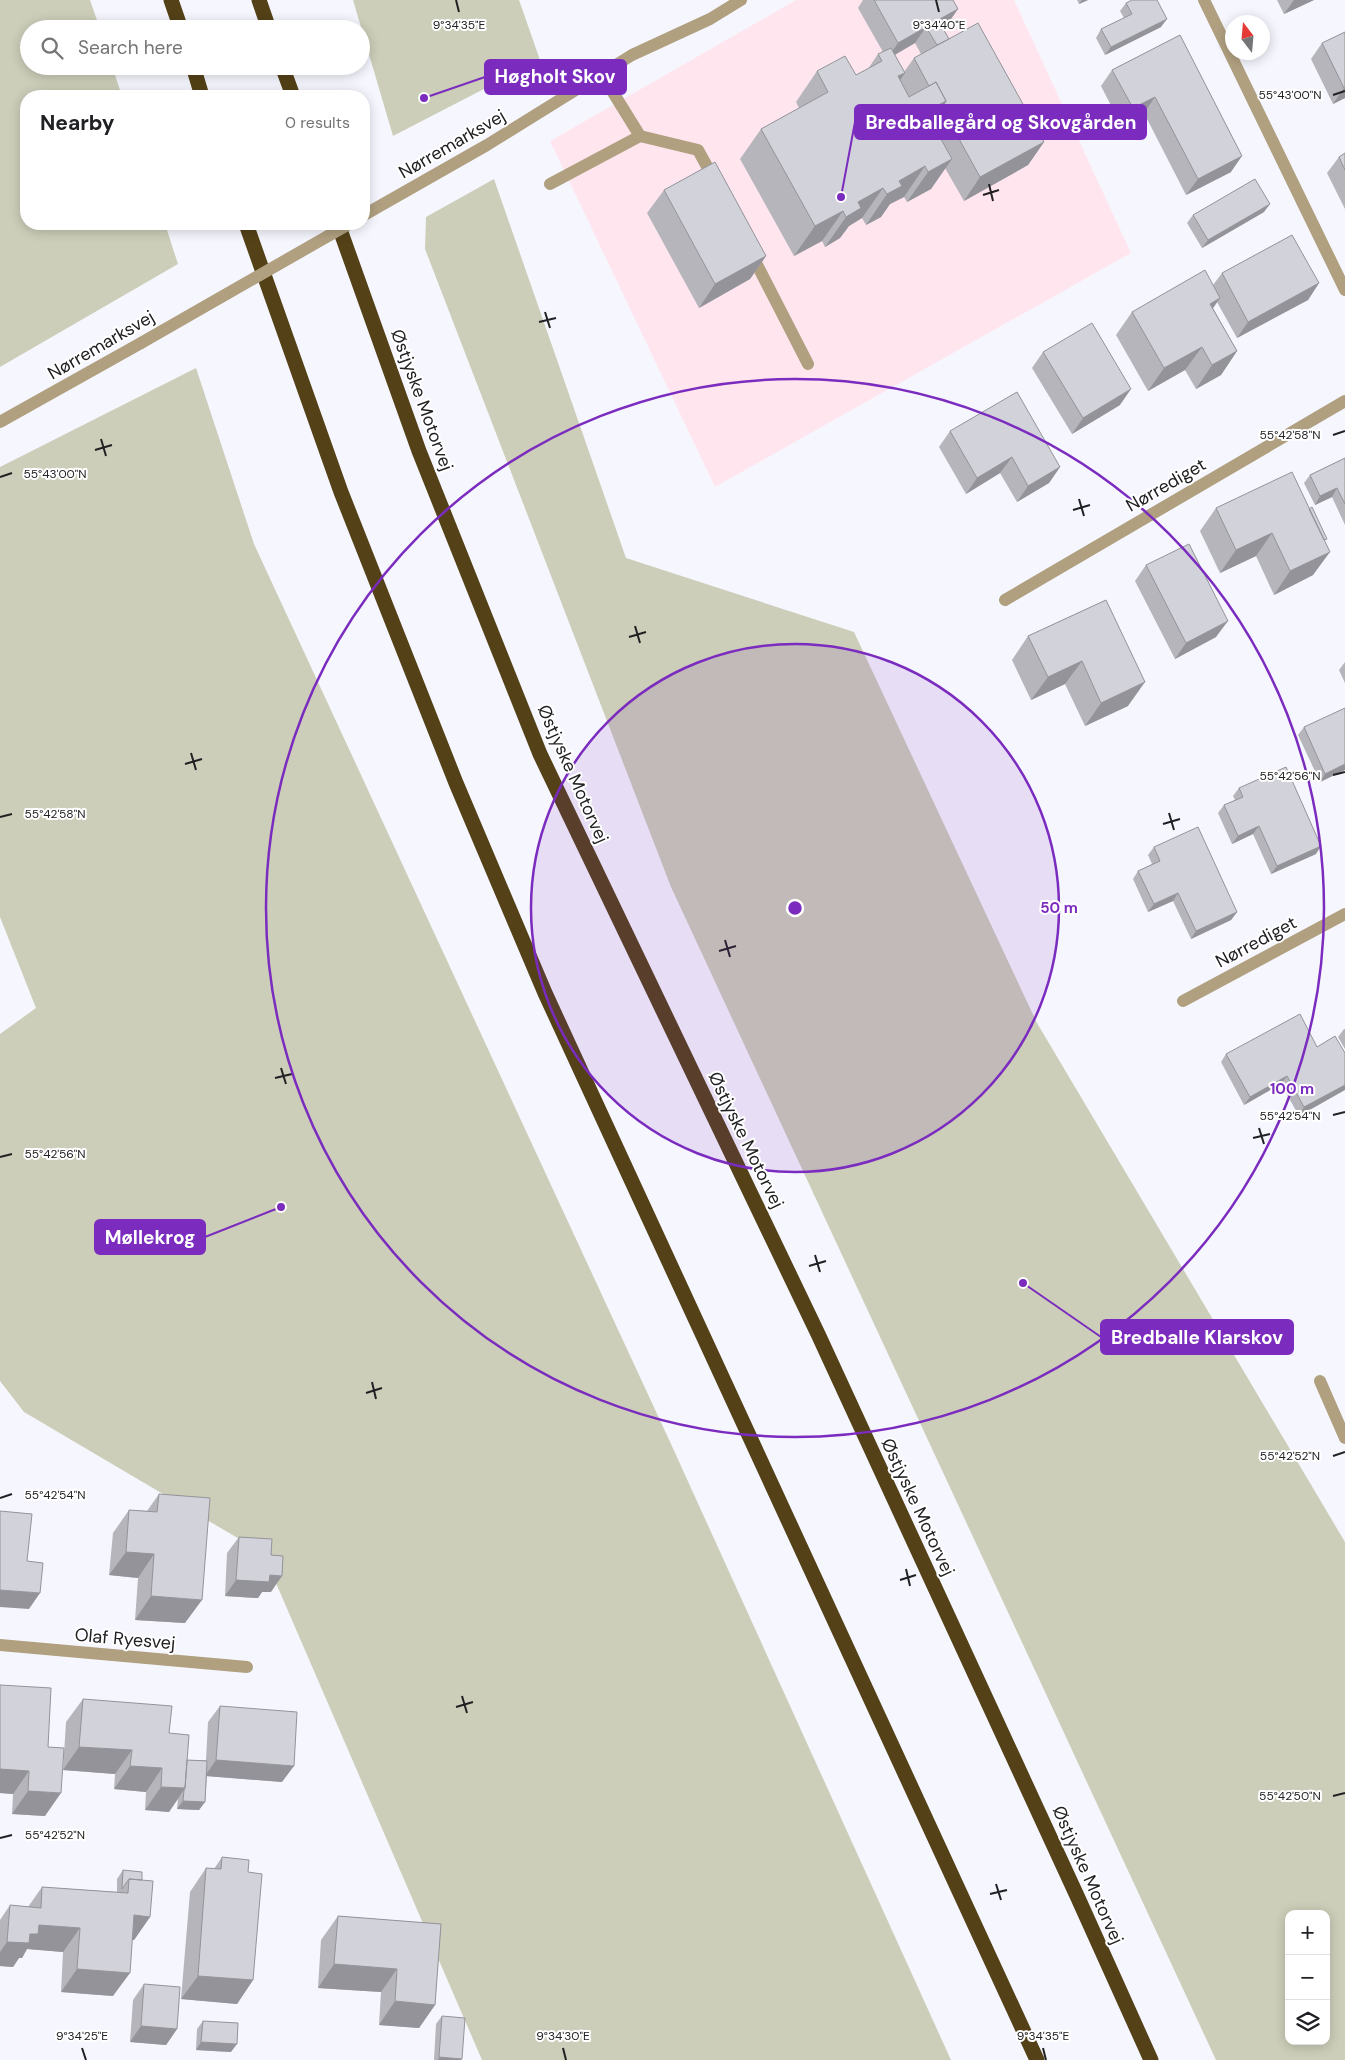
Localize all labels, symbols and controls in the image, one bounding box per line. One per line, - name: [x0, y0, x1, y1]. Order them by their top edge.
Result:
- north arrow: [1225, 15, 1270, 60]
- text: 9°34'35"E: [433, 17, 485, 33]
- text: 9°34'40"E: [912, 17, 966, 33]
- search box: [20, 20, 370, 75]
- icon: search: [38, 34, 66, 62]
- text: Search here: [78, 35, 183, 60]
- callout: Høgholt Skov: [485, 60, 626, 94]
- text: Høgholt Skov: [495, 64, 616, 89]
- text: 55°43'00"N: [1258, 87, 1322, 103]
- street label: Nørremarksvej: [394, 104, 510, 184]
- callout: Bredballegård og Skovgården: [855, 105, 1146, 139]
- text: Nearby: [40, 109, 114, 137]
- text: Bredballegård og Skovgården: [865, 110, 1137, 135]
- text: 0 results: [285, 112, 350, 133]
- street label: Nørremarksvej: [43, 305, 159, 385]
- street label: Østjyske Motorvej: [385, 326, 459, 474]
- text: 55°42'58"N: [1260, 427, 1320, 443]
- street label: Nørrediget: [1122, 452, 1210, 518]
- text: 55°43'00"N: [23, 466, 87, 482]
- street label: Østjyske Motorvej: [532, 701, 614, 847]
- text: 55°42'56"N: [1259, 768, 1321, 784]
- text: 55°42'58"N: [25, 806, 85, 822]
- text: 50 m: [1040, 898, 1078, 918]
- centre of rings: [786, 899, 804, 917]
- street label: Nørrediget: [1211, 911, 1301, 973]
- street label: Østjyske Motorvej: [703, 1068, 789, 1212]
- text: 100 m: [1270, 1079, 1314, 1099]
- text: 55°42'54"N: [1260, 1108, 1320, 1124]
- text: 55°42'56"N: [24, 1146, 86, 1162]
- callout: Møllekrog: [95, 1220, 205, 1254]
- text: Møllekrog: [105, 1225, 195, 1250]
- callout: Bredballe Klarskov: [1101, 1320, 1293, 1354]
- text: Bredballe Klarskov: [1111, 1325, 1283, 1350]
- street label: Østjyske Motorvej: [876, 1434, 960, 1580]
- text: 55°42'52"N: [1260, 1448, 1320, 1464]
- text: 55°42'54"N: [25, 1487, 85, 1503]
- street label: Olaf Ryesvej: [74, 1623, 176, 1655]
- text: 55°42'50"N: [1259, 1788, 1321, 1804]
- street label: Østjyske Motorvej: [1047, 1802, 1129, 1948]
- text: 55°42'52"N: [25, 1827, 85, 1843]
- map controls: [1285, 1910, 1330, 2045]
- button: +: [1285, 1910, 1330, 1955]
- button: −: [1285, 1955, 1330, 2000]
- button: layers: [1285, 2000, 1330, 2045]
- text: 9°34'25"E: [56, 2028, 108, 2044]
- text: 9°34'30"E: [536, 2028, 590, 2044]
- text: 9°34'35"E: [1017, 2028, 1069, 2044]

